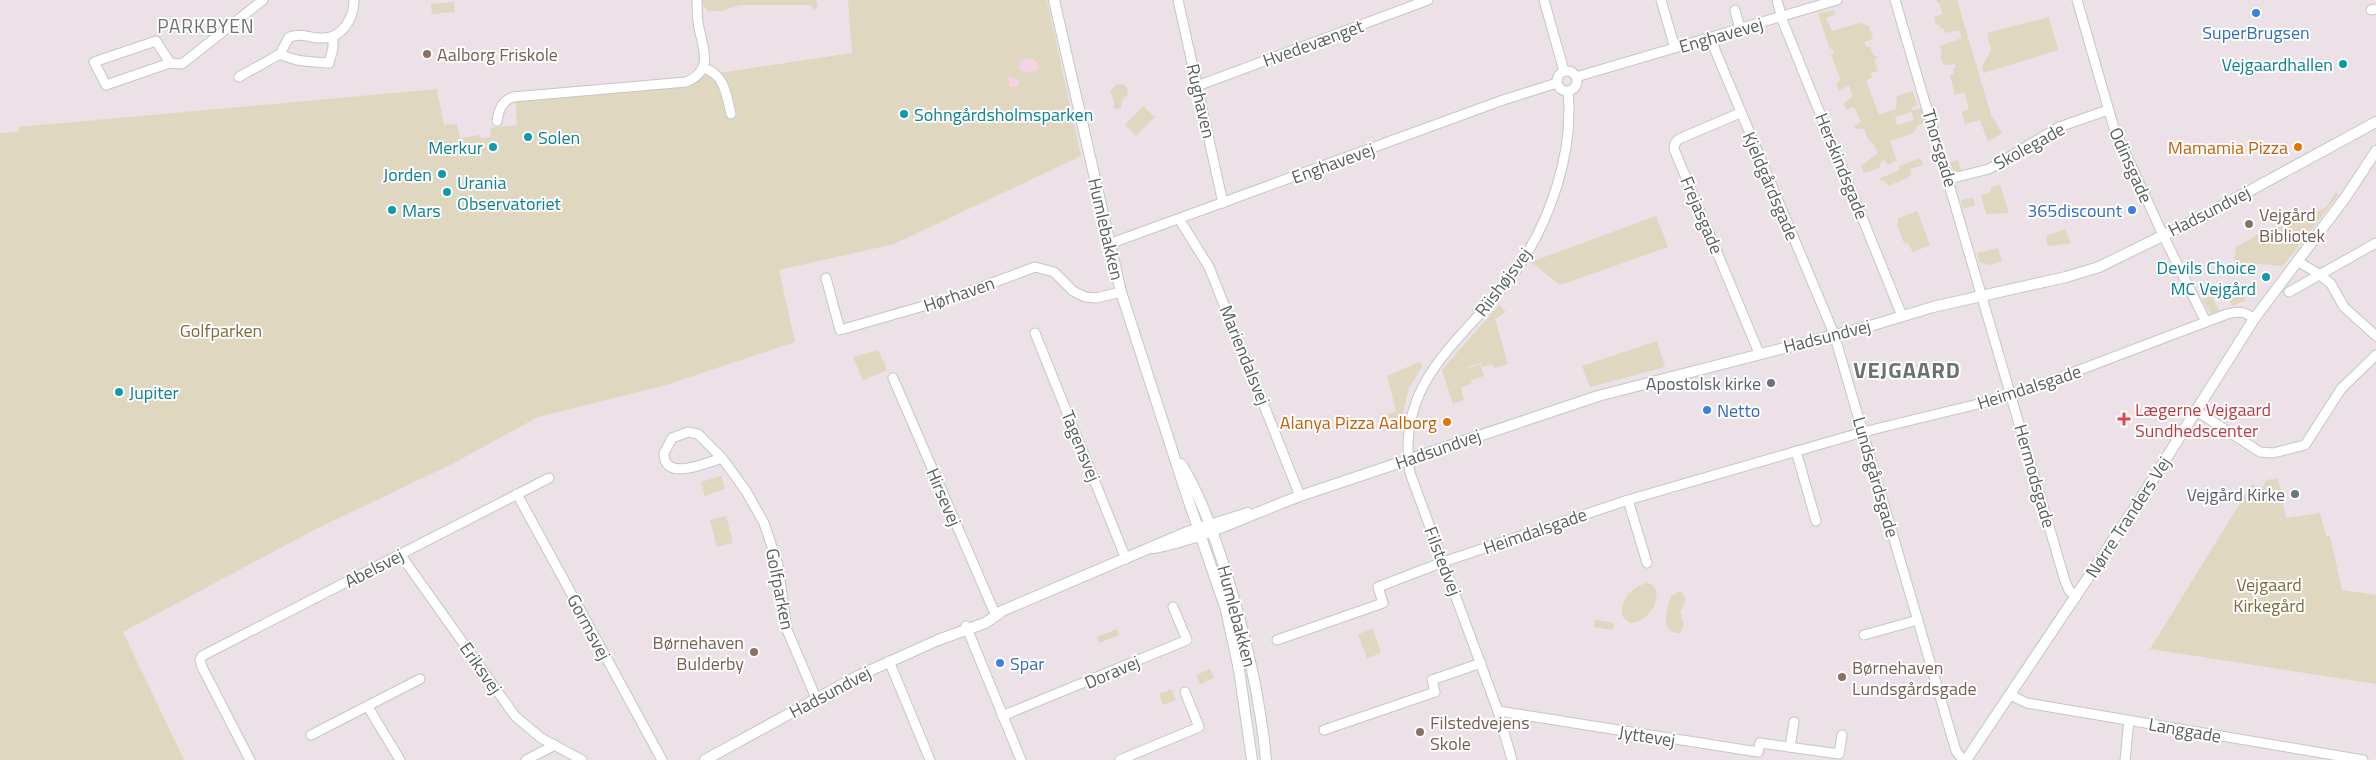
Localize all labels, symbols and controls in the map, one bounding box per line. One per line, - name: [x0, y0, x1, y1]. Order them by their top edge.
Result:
- marker: SuperBrugsen: [2250, 7, 2262, 19]
- street label: Enghavevej: [1676, 10, 1766, 60]
- district label: PARKBYEN: [157, 11, 255, 40]
- street label: Hvedevænget: [1259, 12, 1368, 74]
- place label: SuperBrugsen: [2202, 19, 2310, 46]
- place label: Aalborg Friskole: [437, 41, 558, 68]
- marker: Aalborg Friskole: [421, 48, 433, 60]
- place label: Vejgaardhallen: [2222, 51, 2333, 78]
- marker: Vejgaardhallen: [2337, 58, 2349, 70]
- street label: Rughaven: [1179, 61, 1223, 141]
- place label: Sohngårdsholmsparken: [914, 101, 1093, 128]
- street label: Thorsgade: [1915, 106, 1965, 190]
- marker: Sohngårdsholmsparken: [898, 108, 910, 120]
- street label: Herskindsgade: [1808, 109, 1876, 223]
- street label: Skolegade: [1988, 115, 2070, 177]
- street label: Odinsgade: [2102, 123, 2160, 207]
- place label: Solen: [538, 124, 580, 151]
- street label: Kjeldgårdsgade: [1736, 127, 1806, 245]
- marker: Solen: [522, 131, 534, 143]
- place label: Merkur: [428, 134, 483, 161]
- place label: Mamamia Pizza: [2168, 134, 2288, 161]
- street label: Enghavevej: [1288, 136, 1378, 190]
- marker: Merkur: [487, 141, 499, 153]
- marker: Mamamia Pizza: [2292, 141, 2304, 153]
- place label: Jorden: [383, 161, 432, 188]
- marker: Jorden: [436, 168, 448, 180]
- place label: Urania Observatoriet: [457, 169, 562, 217]
- street label: Frejasgade: [1673, 172, 1731, 258]
- street label: Humlebakken: [1081, 175, 1131, 283]
- street label: Hadsundvej: [2163, 179, 2255, 243]
- marker: Urania Observatoriet: [441, 186, 453, 198]
- place label: Mars: [402, 197, 441, 224]
- place label: 365discount: [2027, 197, 2123, 224]
- place label: Vejgård Bibliotek: [2259, 201, 2325, 249]
- marker: Mars: [386, 204, 398, 216]
- marker: 365discount: [2126, 204, 2138, 216]
- marker: Vejgård Bibliotek: [2243, 218, 2255, 230]
- street label: Riishøjsvej: [1468, 242, 1538, 322]
- place label: Devils Choice MC Vejgård: [2157, 254, 2256, 302]
- street label: Hørhaven: [920, 269, 998, 319]
- marker: Devils Choice MC Vejgård: [2260, 271, 2272, 283]
- street label: Mariendalsvej: [1213, 301, 1277, 409]
- street label: Hadsundvej: [1780, 312, 1874, 360]
- park label: Golfparken: [180, 317, 262, 344]
- district label: VEJGAARD: [1853, 353, 1961, 387]
- street label: Heimdalsgade: [1973, 357, 2085, 417]
- place label: Apostolsk kirke: [1646, 370, 1761, 397]
- marker: Apostolsk kirke: [1765, 377, 1777, 389]
- place label: Jupiter: [129, 379, 179, 406]
- marker: Jupiter: [113, 386, 125, 398]
- place label: Lægerne Vejgaard Sundhedscenter: [2135, 396, 2271, 444]
- place label: Netto: [1717, 397, 1760, 424]
- marker: Netto: [1701, 404, 1713, 416]
- street label: Tagensvej: [1054, 406, 1108, 486]
- place label: Alanya Pizza Aalborg: [1280, 409, 1437, 436]
- marker: Lægerne Vejgaard Sundhedscenter: [2117, 412, 2131, 426]
- street label: Lundsgårdsgade: [1846, 413, 1906, 541]
- marker: Alanya Pizza Aalborg: [1441, 416, 1453, 428]
- street label: Hermodsgade: [2007, 421, 2063, 531]
- street label: Hadsundvej: [1391, 422, 1485, 476]
- street label: Nørre Tranders Vej: [2079, 451, 2177, 583]
- street label: Hirsevej: [920, 464, 968, 530]
- place label: Vejgård Kirke: [2186, 481, 2285, 508]
- marker: Vejgård Kirke: [2289, 488, 2301, 500]
- street label: Heimdalsgade: [1480, 501, 1590, 561]
- street label: Filstedvej: [1417, 522, 1469, 600]
- street label: Abelsvej: [340, 542, 408, 594]
- street label: Golfparken: [759, 546, 801, 632]
- street label: Humlebakken: [1210, 562, 1264, 670]
- park label: Vejgaard Kirkegård: [2233, 571, 2305, 619]
- street label: Gormsvej: [560, 589, 618, 665]
- place label: Børnehaven Bulderby: [653, 629, 744, 677]
- street label: Eriksvej: [453, 636, 509, 700]
- marker: Børnehaven Bulderby: [748, 646, 760, 658]
- street label: Doravej: [1080, 648, 1144, 696]
- place label: Spar: [1010, 650, 1045, 677]
- place label: Børnehaven Lundsgårdsgade: [1852, 654, 1977, 702]
- marker: Spar: [994, 657, 1006, 669]
- street label: Hadsundvej: [784, 659, 876, 725]
- marker: Børnehaven Lundsgårdsgade: [1836, 671, 1848, 683]
- place label: Filstedvejens Skole: [1430, 709, 1530, 757]
- street label: Langgade: [2146, 710, 2224, 750]
- street label: Jyttevej: [1617, 718, 1677, 754]
- marker: Filstedvejens Skole: [1414, 726, 1426, 738]

